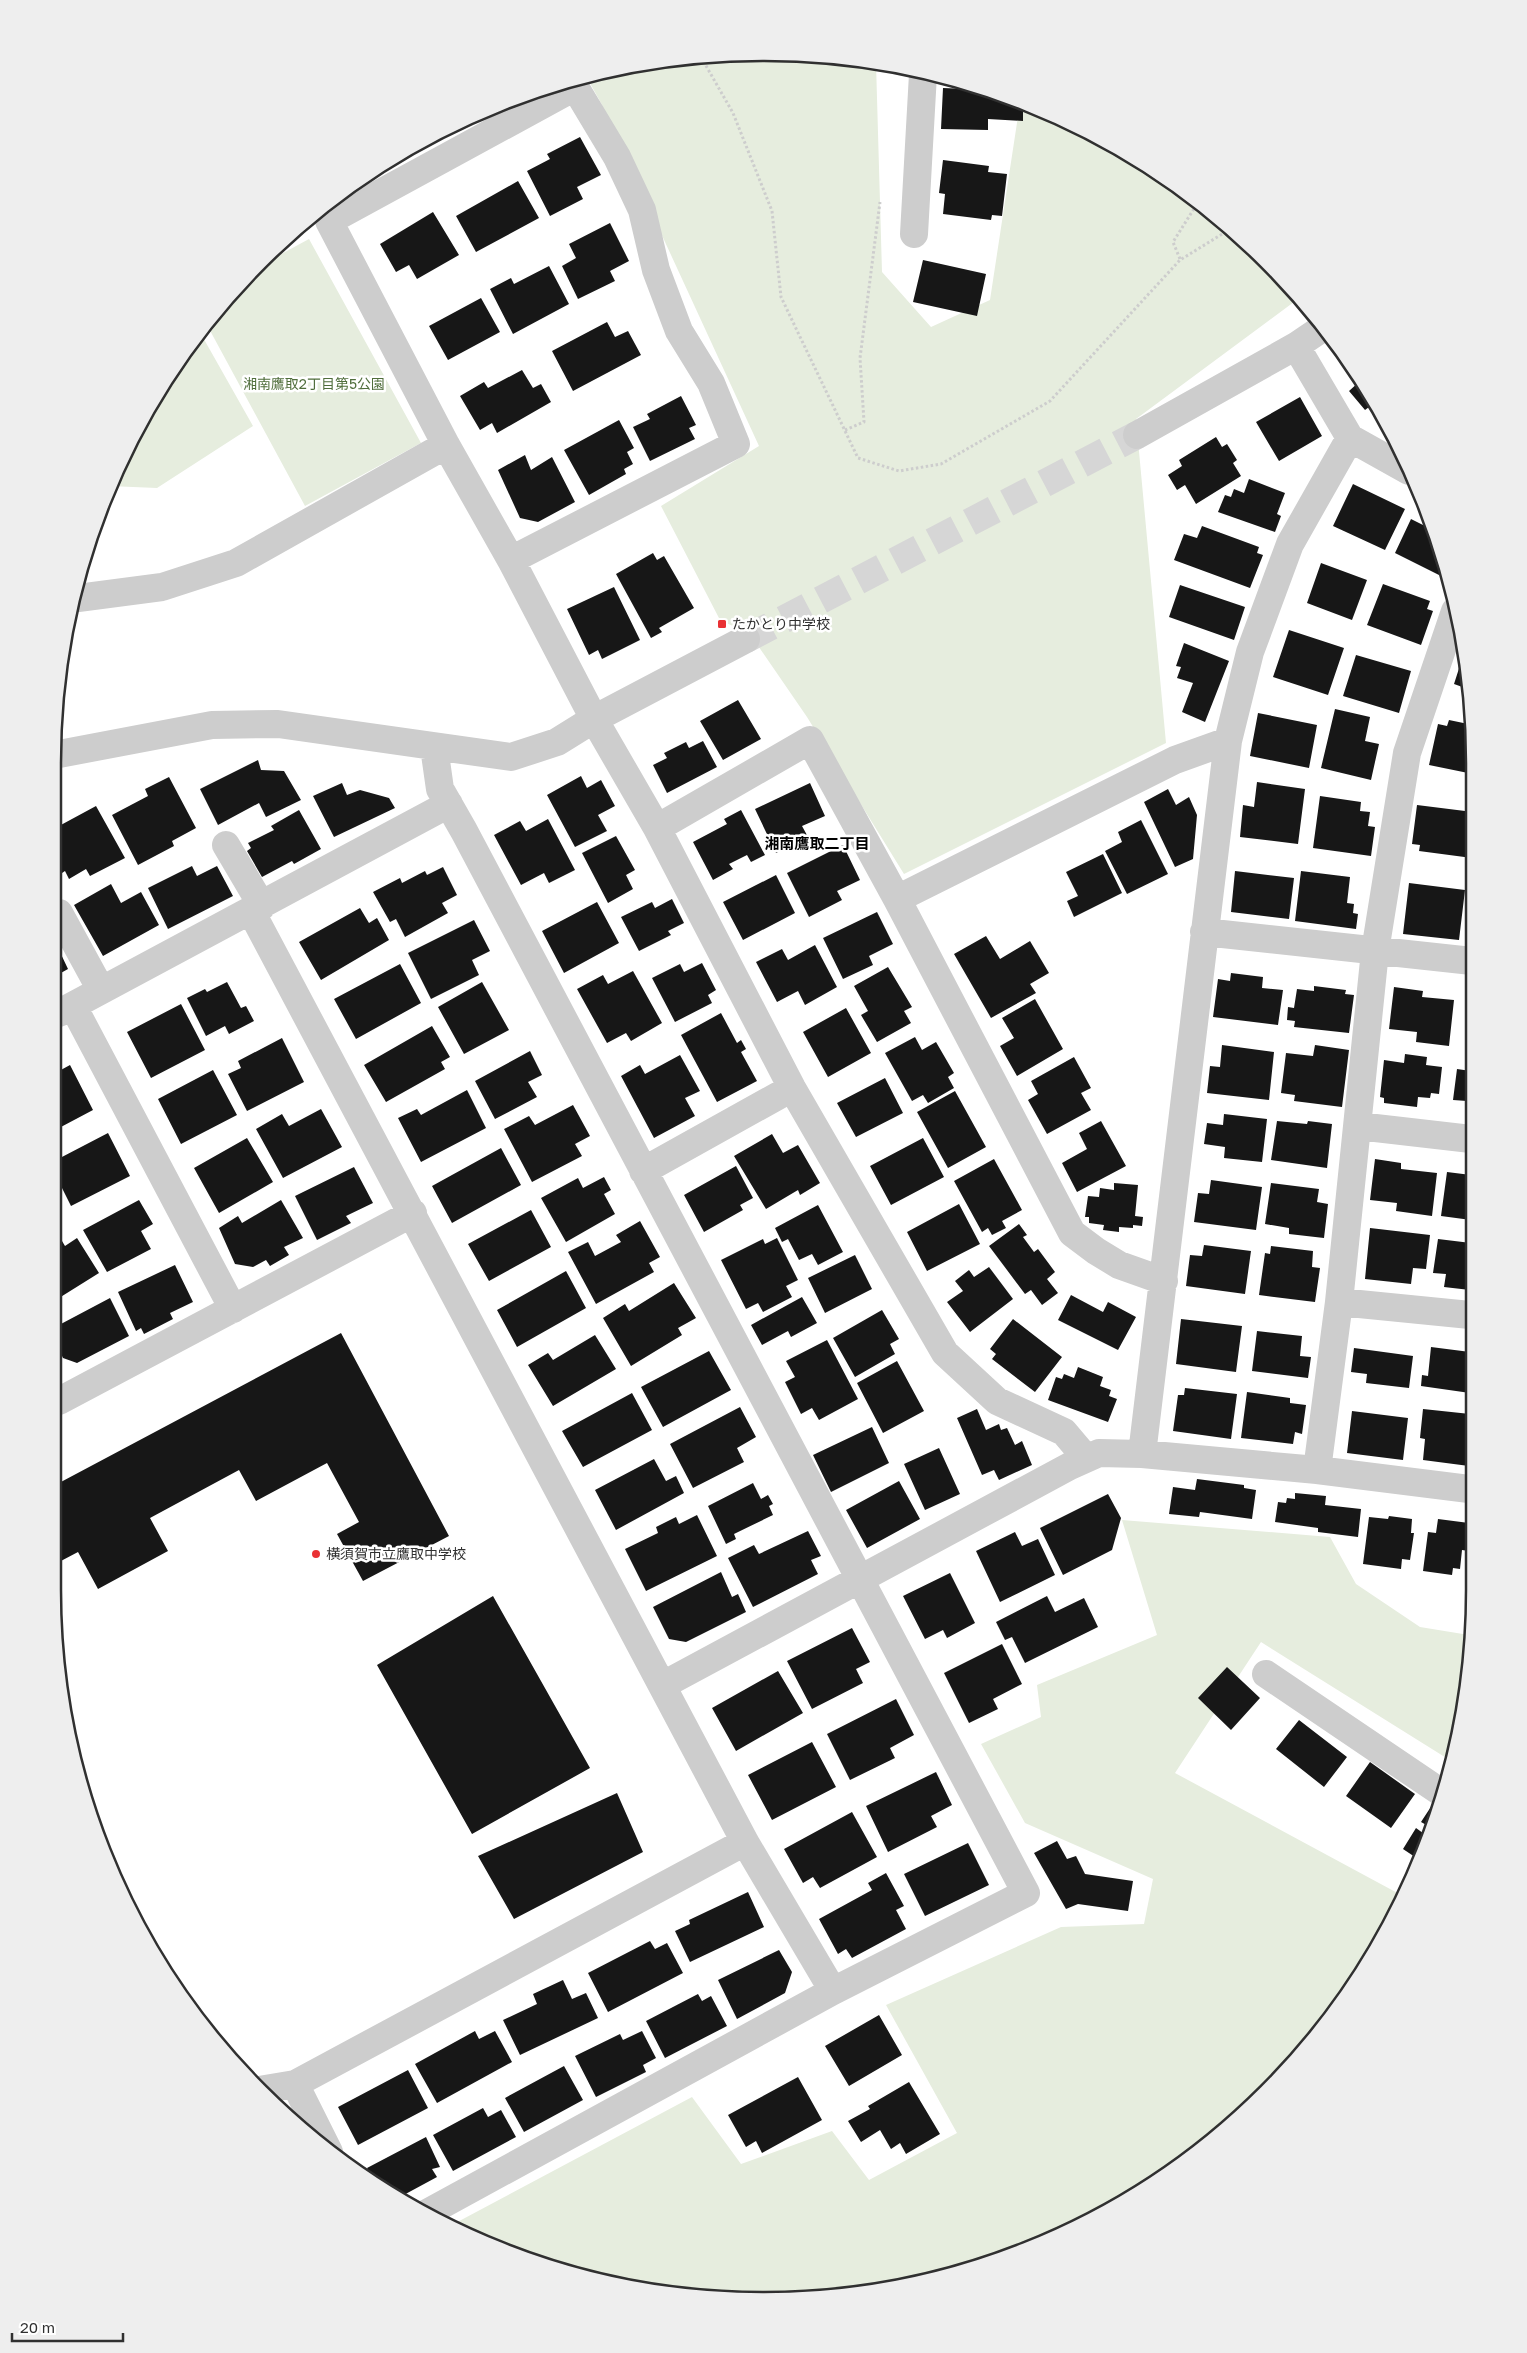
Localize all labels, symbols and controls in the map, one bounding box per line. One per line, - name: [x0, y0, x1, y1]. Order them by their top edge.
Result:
- park label: 湘南鷹取2丁目第5公園: [243, 375, 385, 392]
- place label: たかとり中学校: [732, 615, 830, 632]
- marker: たかとり中学校: [716, 618, 728, 630]
- district label: 湘南鷹取二丁目: [764, 834, 870, 852]
- place label: 横須賀市立鷹取中学校: [326, 1545, 466, 1562]
- marker: 横須賀市立鷹取中学校: [310, 1548, 322, 1560]
- scale bar: [12, 2310, 124, 2342]
- text: 20 m: [20, 2318, 55, 2336]

